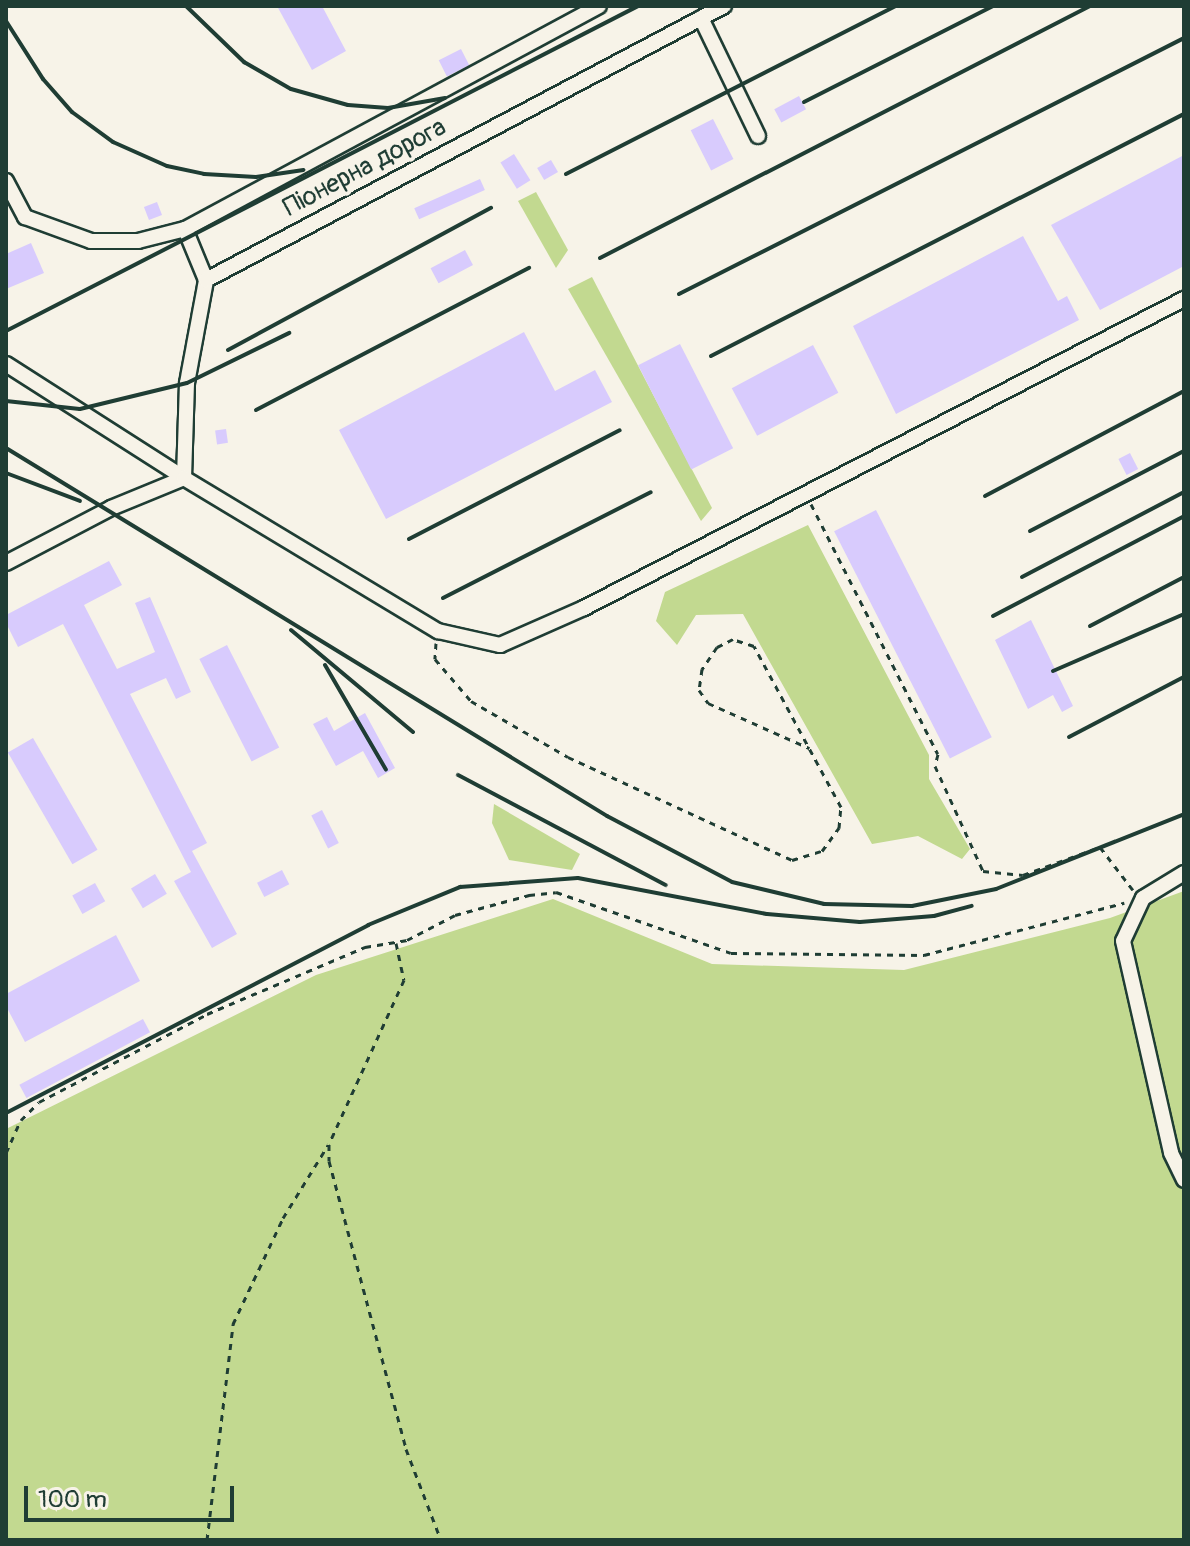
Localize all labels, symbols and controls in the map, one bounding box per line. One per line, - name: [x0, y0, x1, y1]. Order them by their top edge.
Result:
- street label: Піонерна дорога: [278, 112, 452, 224]
- scale bar: [28, 1470, 238, 1520]
- text: 100 m: [38, 1485, 107, 1514]

